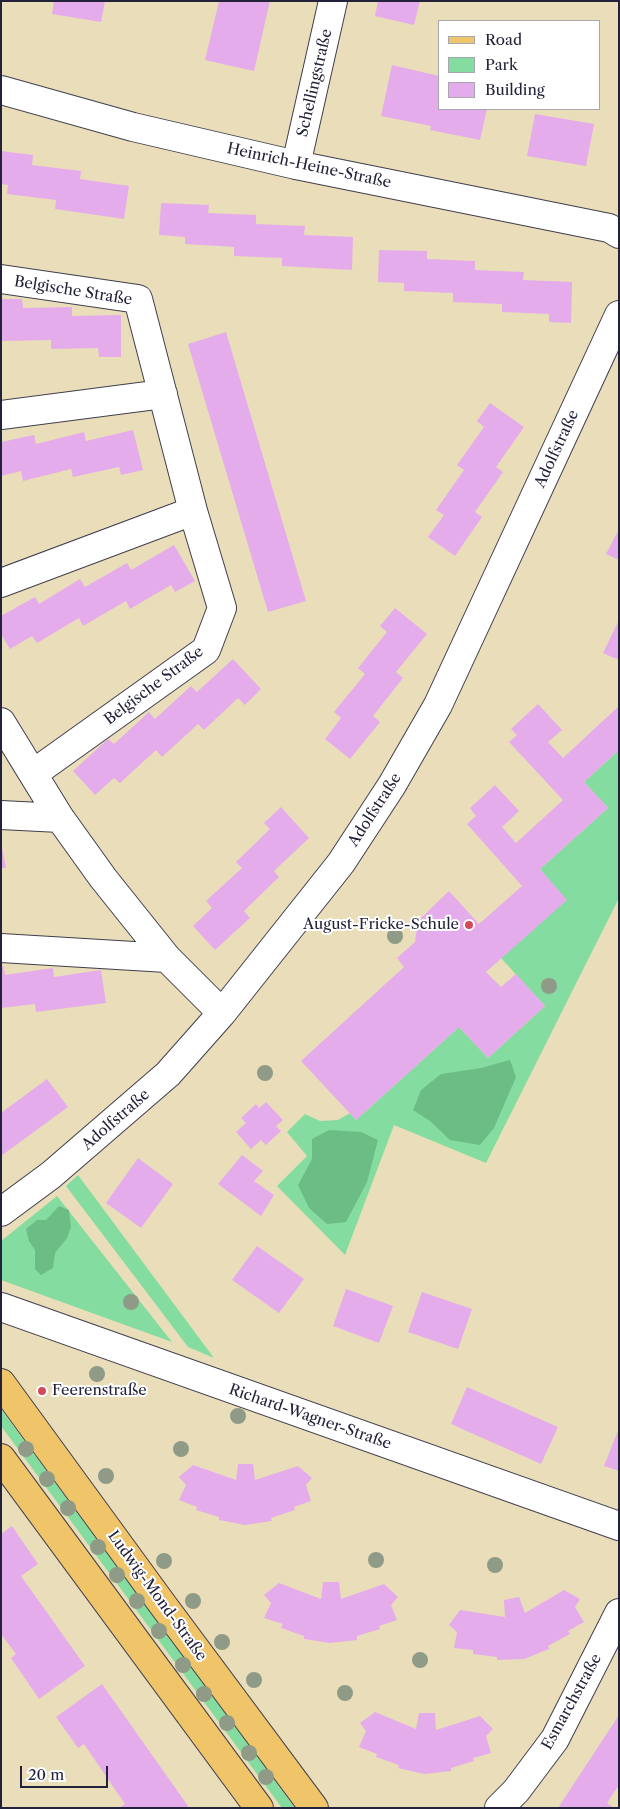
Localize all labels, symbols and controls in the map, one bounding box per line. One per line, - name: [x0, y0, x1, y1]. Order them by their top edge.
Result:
- legend: [438, 20, 600, 110]
- street label: Schellingstraße: [294, 27, 336, 139]
- text: Road: [485, 30, 522, 49]
- text: Park: [485, 55, 518, 74]
- text: Building: [485, 80, 545, 99]
- street label: Heinrich-Heine-Straße: [225, 140, 393, 192]
- street label: Belgische Straße: [13, 273, 133, 309]
- street label: Adolfstraße: [531, 407, 583, 491]
- street label: Belgische Straße: [101, 643, 207, 729]
- street label: Adolfstraße: [345, 770, 405, 850]
- place label: August-Fricke-Schule: [303, 916, 459, 934]
- marker: August-Fricke-Schule: [463, 919, 475, 931]
- street label: Adolfstraße: [78, 1086, 154, 1154]
- street label: Richard-Wagner-Straße: [226, 1381, 394, 1453]
- place label: Feerenstraße: [52, 1382, 147, 1400]
- marker: Feerenstraße: [36, 1385, 48, 1397]
- street label: Ludwig-Mond-Straße: [104, 1527, 210, 1665]
- street label: Esmarchstraße: [538, 1651, 606, 1753]
- scale bar: [22, 1756, 110, 1788]
- text: 20 m: [28, 1765, 64, 1784]

